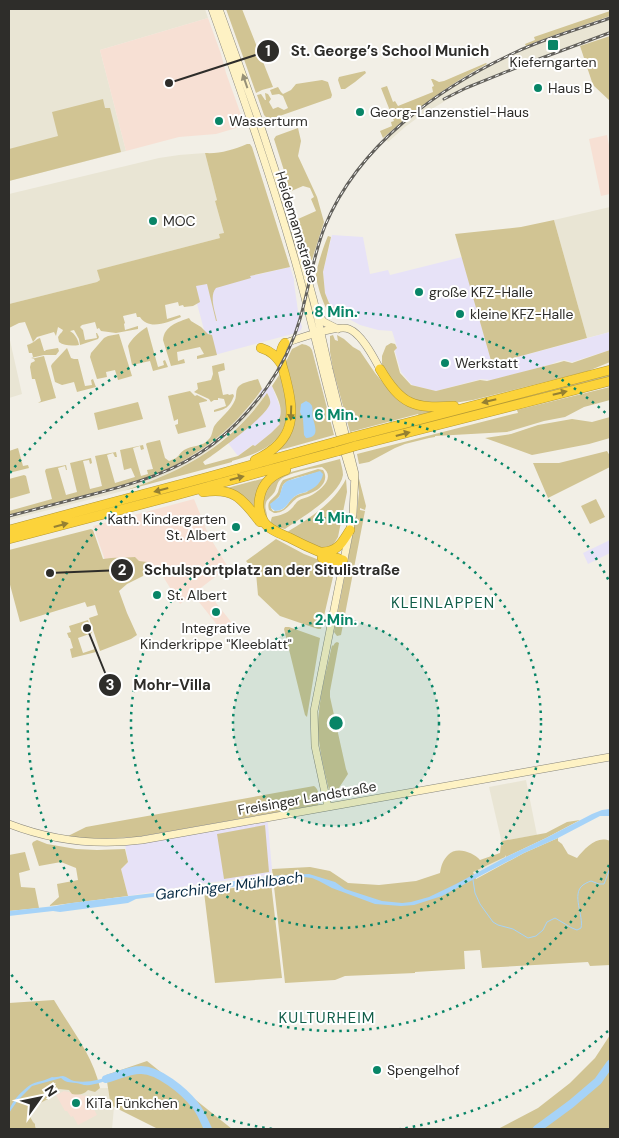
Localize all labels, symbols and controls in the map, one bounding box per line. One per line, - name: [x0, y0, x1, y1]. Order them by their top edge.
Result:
- callout: St. George’s School Munich: [256, 36, 499, 66]
- marker: Kieferngarten: [546, 38, 560, 52]
- text: 1: [265, 41, 271, 61]
- text: St. George’s School Munich: [291, 41, 489, 61]
- place label: Kieferngarten: [509, 53, 597, 71]
- one-way arrow: [241, 73, 248, 88]
- place label: Haus B: [548, 79, 592, 97]
- marker: Haus B: [532, 82, 544, 94]
- place label: Georg-Lanzenstiel-Haus: [370, 103, 529, 121]
- marker: Georg-Lanzenstiel-Haus: [354, 106, 366, 118]
- place label: Wasserturm: [229, 112, 308, 130]
- marker: Wasserturm: [213, 115, 225, 127]
- street label: Heidemannstraße: [271, 169, 323, 285]
- place label: MOC: [163, 212, 196, 230]
- marker: MOC: [147, 215, 159, 227]
- place label: große KFZ-Halle: [429, 283, 533, 301]
- marker: große KFZ-Halle: [413, 286, 425, 298]
- text: 8 Min.: [314, 302, 358, 322]
- place label: kleine KFZ-Halle: [470, 305, 573, 323]
- marker: kleine KFZ-Halle: [454, 308, 466, 320]
- place label: Werkstatt: [455, 354, 518, 372]
- marker: Werkstatt: [439, 357, 451, 369]
- one-way arrow: [553, 389, 568, 397]
- one-way arrow: [482, 398, 497, 406]
- one-way arrow: [286, 405, 294, 421]
- text: 6 Min.: [314, 405, 358, 425]
- one-way arrow: [395, 430, 410, 438]
- one-way arrow: [230, 474, 245, 482]
- one-way arrow: [153, 486, 168, 494]
- text: 4 Min.: [314, 508, 358, 528]
- place label: Kath. Kindergarten St. Albert: [107, 510, 226, 544]
- one-way arrow: [54, 521, 69, 529]
- marker: Kath. Kindergarten St. Albert: [230, 521, 242, 533]
- callout: Schulsportplatz an der Situlistraße: [109, 555, 410, 585]
- text: 2: [118, 560, 127, 580]
- text: Schulsportplatz an der Situlistraße: [144, 560, 400, 580]
- place label: St. Albert: [167, 586, 227, 604]
- marker: St. Albert: [151, 589, 163, 601]
- district label: KLEINLAPPEN: [391, 593, 495, 613]
- marker: Integrative Kinderkrippe "Kleeblatt": [210, 606, 222, 618]
- text: 2 Min.: [315, 610, 358, 630]
- place label: Integrative Kinderkrippe "Kleeblatt": [140, 619, 292, 653]
- callout: Mohr-Villa: [98, 670, 220, 700]
- text: 3: [105, 675, 115, 695]
- text: Mohr-Villa: [133, 675, 211, 695]
- centre of rings: [327, 714, 345, 732]
- street label: Freisinger Landstraße: [236, 777, 378, 819]
- water label: Garchinger Mühlbach: [154, 867, 305, 905]
- district label: KULTURHEIM: [279, 1008, 375, 1028]
- place label: Spengelhof: [387, 1061, 460, 1079]
- marker: Spengelhof: [371, 1064, 383, 1076]
- north arrow: [15, 1073, 65, 1123]
- text: N: [41, 1082, 61, 1100]
- place label: KiTa Fünkchen: [86, 1094, 178, 1112]
- marker: KiTa Fünkchen: [70, 1097, 82, 1109]

